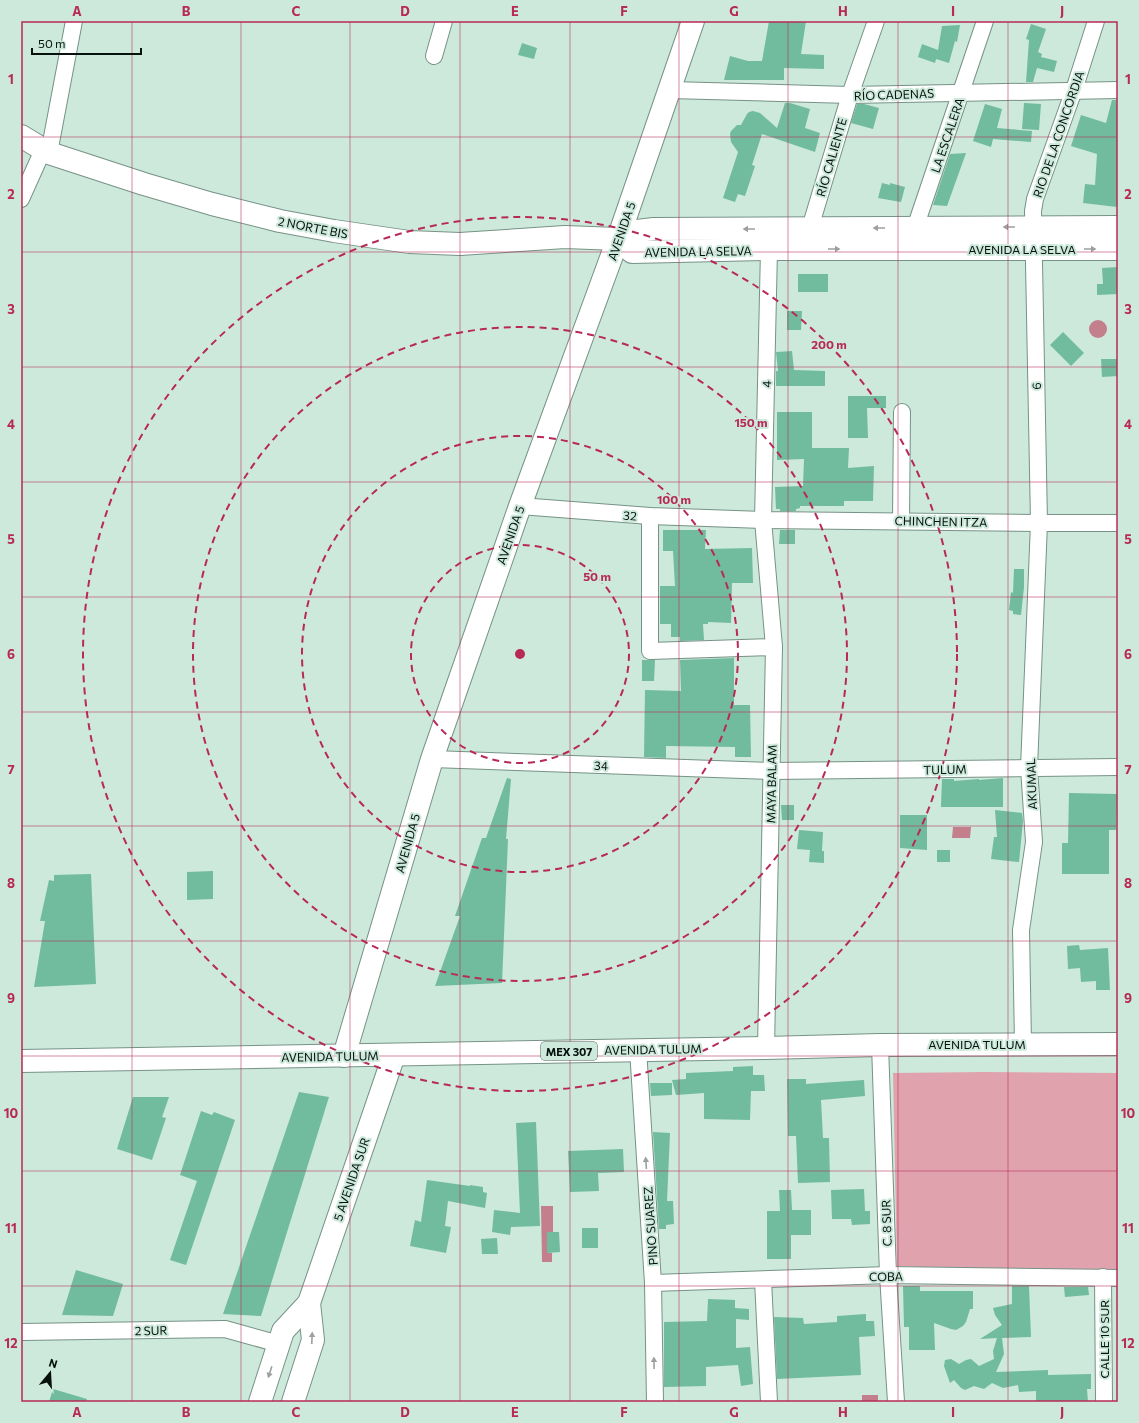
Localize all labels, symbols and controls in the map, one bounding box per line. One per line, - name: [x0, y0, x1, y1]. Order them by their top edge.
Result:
- text: A: [72, 3, 82, 19]
- text: B: [182, 3, 191, 19]
- text: C: [292, 3, 301, 19]
- text: D: [400, 3, 410, 19]
- text: E: [511, 3, 519, 19]
- text: F: [620, 3, 628, 19]
- text: G: [729, 3, 739, 19]
- text: H: [838, 3, 848, 19]
- text: I: [951, 3, 955, 19]
- text: J: [1060, 3, 1064, 19]
- scale bar: [32, 30, 141, 56]
- text: 50 m: [38, 36, 66, 50]
- street label: RIO DE LA CONCORDIA: [1030, 69, 1086, 199]
- text: 1: [8, 71, 14, 87]
- text: 1: [1125, 71, 1131, 87]
- street label: RÍO CADENAS: [854, 86, 934, 102]
- street label: LA ESCALERA: [928, 96, 966, 174]
- street label: RÍO CALIENTE: [813, 116, 849, 198]
- text: 2: [7, 186, 15, 202]
- text: 2: [1124, 186, 1132, 202]
- street label: AVENIDA 5: [604, 200, 638, 262]
- street label: 2 NORTE BIS: [277, 213, 349, 241]
- one-way arrow: [1002, 224, 1015, 230]
- one-way arrow: [872, 225, 885, 231]
- one-way arrow: [742, 226, 755, 232]
- street label: AVENIDA LA SELVA: [968, 242, 1076, 256]
- street label: AVENIDA LA SELVA: [644, 243, 752, 259]
- one-way arrow: [828, 246, 841, 252]
- one-way arrow: [1084, 246, 1097, 252]
- text: 3: [7, 301, 15, 317]
- text: 3: [1124, 301, 1132, 317]
- text: 200 m: [811, 337, 847, 351]
- street label: 4: [759, 380, 773, 388]
- street label: 6: [1029, 382, 1043, 390]
- text: 150 m: [734, 415, 768, 429]
- text: 4: [7, 416, 15, 432]
- text: 4: [1124, 416, 1132, 432]
- text: 100 m: [657, 492, 691, 506]
- street label: AVENIDA 5: [493, 504, 527, 566]
- street label: 32: [623, 507, 638, 523]
- street label: CHINCHEN ITZA: [895, 513, 987, 529]
- text: 5: [7, 531, 15, 547]
- text: 5: [1124, 531, 1132, 547]
- text: 50 m: [583, 569, 611, 583]
- text: 6: [7, 646, 15, 662]
- text: 6: [1124, 646, 1132, 662]
- centre of rings: [513, 647, 527, 661]
- street label: MAYA BALAM: [763, 745, 779, 823]
- street label: 34: [594, 758, 608, 772]
- street label: AKUMAL: [1023, 758, 1039, 810]
- text: 7: [7, 761, 15, 777]
- text: 7: [1124, 761, 1132, 777]
- street label: TULUM: [923, 762, 967, 776]
- street label: AVENIDA 5: [392, 812, 422, 874]
- text: 8: [7, 875, 15, 891]
- text: 8: [1124, 875, 1132, 891]
- text: 9: [7, 990, 15, 1006]
- text: 9: [1124, 990, 1132, 1006]
- street label: AVENIDA TULUM: [928, 1037, 1026, 1051]
- street label: AVENIDA TULUM: [604, 1041, 702, 1057]
- road number: MEX 307: [541, 1042, 597, 1060]
- street label: AVENIDA TULUM: [281, 1048, 379, 1064]
- text: 10: [4, 1105, 19, 1121]
- text: 10: [1121, 1105, 1136, 1121]
- street label: 5 AVENIDA SUR: [330, 1135, 372, 1223]
- one-way arrow: [642, 1157, 649, 1169]
- street label: PINO SUAREZ: [640, 1186, 660, 1266]
- street label: C. 8 SUR: [878, 1199, 894, 1247]
- text: 11: [5, 1220, 17, 1236]
- text: 11: [1122, 1220, 1134, 1236]
- street label: COBA: [869, 1269, 903, 1283]
- street label: CALLE 10 SUR: [1097, 1300, 1111, 1378]
- street label: 2 SUR: [134, 1323, 168, 1337]
- one-way arrow: [308, 1332, 315, 1344]
- text: 12: [4, 1335, 18, 1351]
- text: 12: [1121, 1335, 1135, 1351]
- north arrow: [30, 1353, 70, 1393]
- text: N: [47, 1356, 59, 1370]
- one-way arrow: [651, 1357, 658, 1369]
- one-way arrow: [266, 1366, 272, 1378]
- text: A: [72, 1404, 82, 1420]
- text: B: [182, 1404, 191, 1420]
- text: C: [292, 1404, 301, 1420]
- text: D: [400, 1404, 410, 1420]
- text: E: [511, 1404, 519, 1420]
- text: F: [620, 1404, 628, 1420]
- text: G: [729, 1404, 739, 1420]
- text: H: [838, 1404, 848, 1420]
- text: I: [951, 1404, 955, 1420]
- text: J: [1060, 1404, 1064, 1420]

